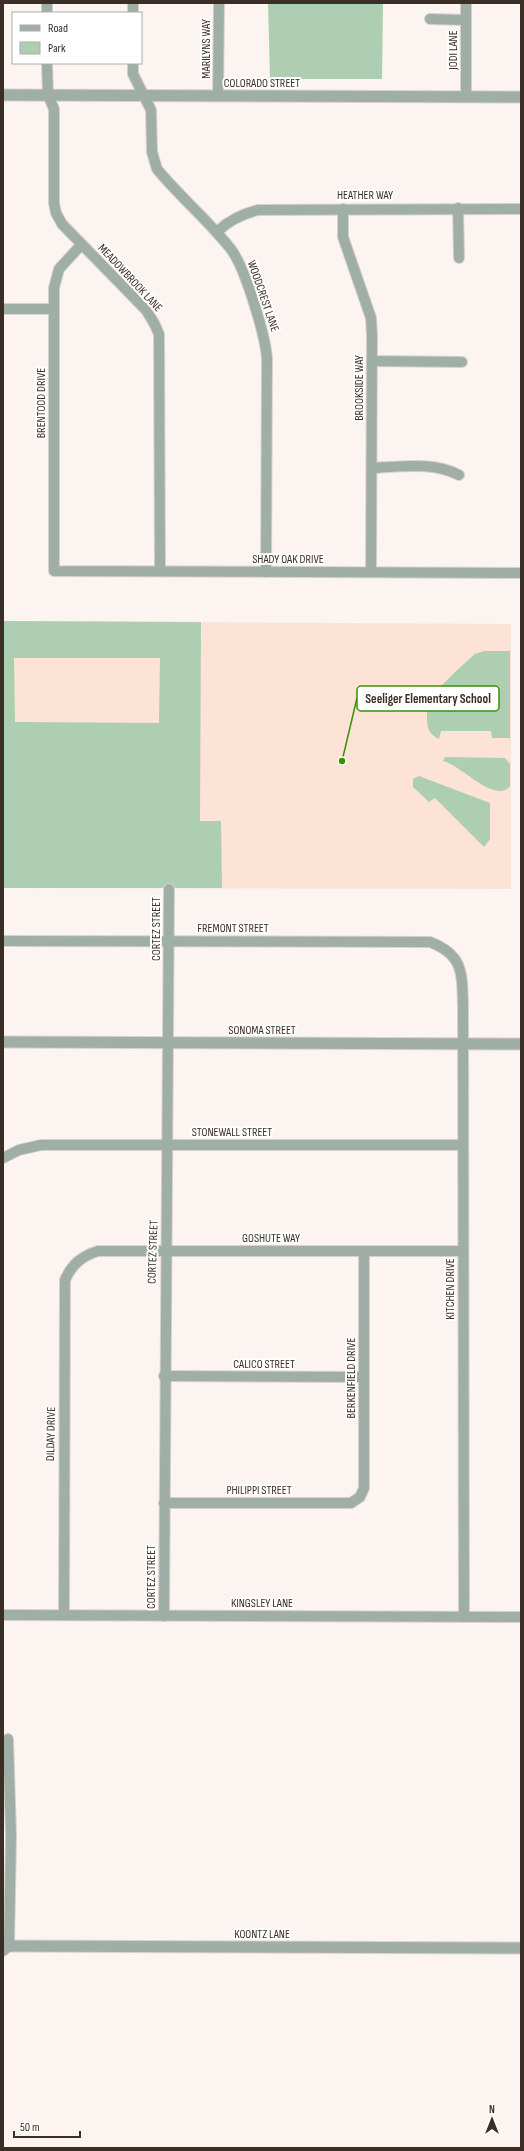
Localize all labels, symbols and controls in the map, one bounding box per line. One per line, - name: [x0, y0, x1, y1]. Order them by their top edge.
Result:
- legend: [12, 12, 142, 64]
- street label: MARILYNS WAY: [199, 19, 214, 79]
- text: Road: [48, 21, 68, 36]
- street label: JODI LANE: [446, 30, 461, 71]
- text: Park: [48, 41, 66, 56]
- street label: COLORADO STREET: [224, 76, 300, 91]
- street label: HEATHER WAY: [337, 188, 393, 203]
- street label: MEADOWBROOK LANE: [95, 241, 165, 315]
- street label: WOODCREST LANE: [244, 258, 282, 334]
- street label: BROOKSIDE WAY: [352, 355, 367, 421]
- street label: BRENTOOD DRIVE: [34, 368, 49, 438]
- street label: SHADY OAK DRIVE: [252, 552, 324, 567]
- callout: Seeliger Elementary School: [357, 686, 499, 711]
- text: Seeliger Elementary School: [365, 691, 491, 707]
- street label: CORTEZ STREET: [149, 897, 164, 961]
- street label: FREMONT STREET: [197, 921, 269, 936]
- street label: SONOMA STREET: [228, 1023, 296, 1038]
- street label: STONEWALL STREET: [192, 1125, 272, 1140]
- street label: CORTEZ STREET: [144, 1220, 162, 1284]
- street label: GOSHUTE WAY: [242, 1231, 300, 1246]
- street label: KITCHEN DRIVE: [443, 1258, 458, 1320]
- street label: BERKENFIELD DRIVE: [344, 1338, 359, 1418]
- street label: CALICO STREET: [233, 1357, 295, 1372]
- street label: DILDAY DRIVE: [43, 1407, 59, 1461]
- street label: PHILIPPI STREET: [226, 1483, 292, 1498]
- street label: CORTEZ STREET: [144, 1545, 159, 1609]
- street label: KINGSLEY LANE: [231, 1596, 293, 1611]
- street label: KOONTZ LANE: [234, 1927, 290, 1942]
- north arrow: [472, 2099, 512, 2139]
- text: N: [489, 2103, 495, 2116]
- scale bar: [14, 2113, 80, 2139]
- text: 50 m: [20, 2120, 40, 2135]

